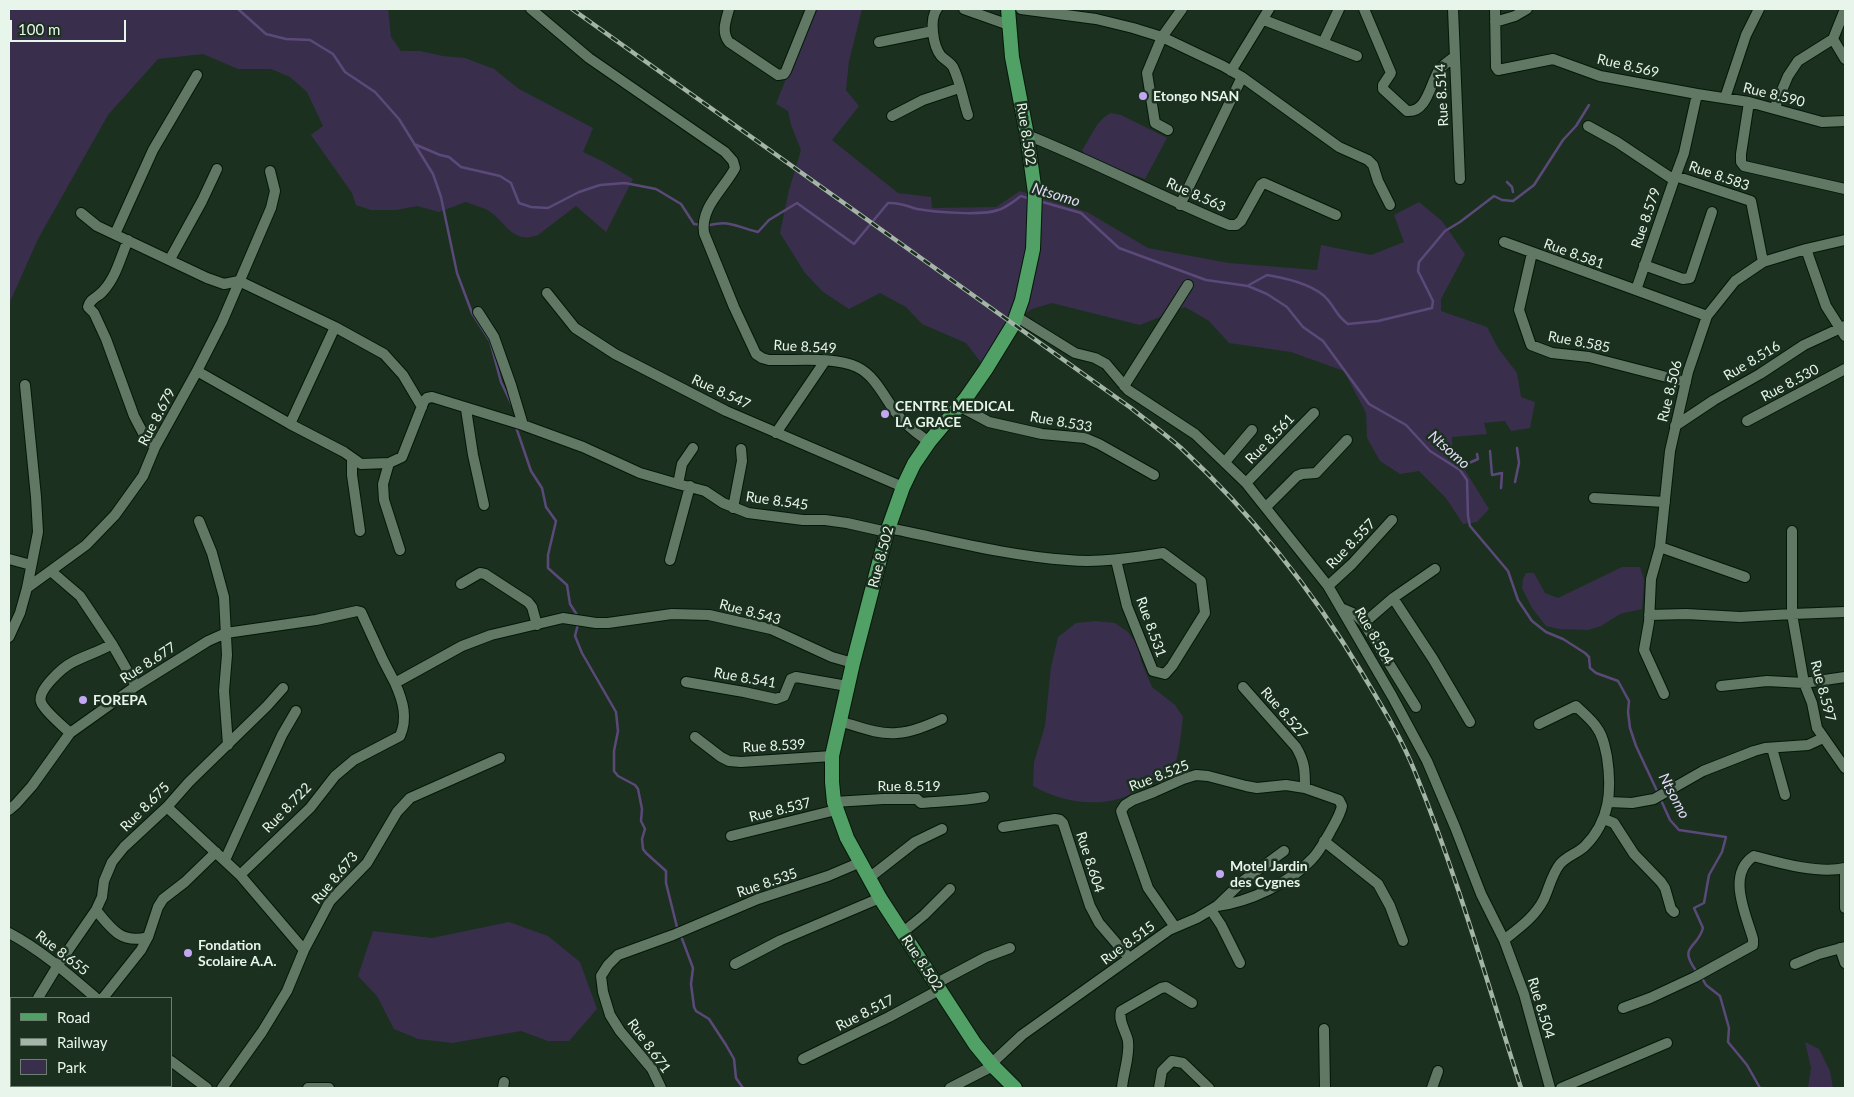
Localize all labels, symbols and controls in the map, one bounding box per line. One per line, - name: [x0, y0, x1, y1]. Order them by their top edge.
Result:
- scale bar: [12, 10, 129, 42]
- text: 100 m: [18, 20, 60, 38]
- street label: Rue 8.569: [1595, 51, 1661, 81]
- street label: Rue 8.514: [1432, 63, 1452, 127]
- street label: Rue 8.590: [1741, 79, 1807, 111]
- place label: Etongo NSAN: [1153, 88, 1239, 104]
- marker: Etongo NSAN: [1137, 90, 1149, 102]
- street label: Rue 8.502: [1013, 102, 1039, 166]
- street label: Rue 8.583: [1686, 158, 1752, 194]
- street label: Rue 8.563: [1164, 175, 1228, 215]
- water label: Ntsomo: [1030, 179, 1082, 211]
- street label: Rue 8.579: [1628, 185, 1664, 251]
- street label: Rue 8.581: [1542, 235, 1606, 273]
- street label: Rue 8.585: [1546, 328, 1612, 356]
- street label: Rue 8.549: [773, 337, 837, 357]
- street label: Rue 8.516: [1721, 338, 1783, 384]
- street label: Rue 8.506: [1654, 358, 1686, 424]
- street label: Rue 8.530: [1758, 361, 1822, 405]
- street label: Rue 8.547: [689, 371, 753, 413]
- street label: Rue 8.679: [135, 385, 179, 449]
- place label: CENTRE MEDICAL LA GRACE: [895, 398, 1014, 431]
- marker: CENTRE MEDICAL LA GRACE: [879, 408, 891, 420]
- street label: Rue 8.533: [1028, 408, 1094, 436]
- street label: Rue 8.561: [1242, 410, 1298, 468]
- water label: Ntsomo: [1425, 427, 1473, 473]
- street label: Rue 8.545: [745, 488, 809, 514]
- street label: Rue 8.557: [1323, 515, 1379, 573]
- street label: Rue 8.502: [865, 524, 897, 590]
- street label: Rue 8.531: [1132, 595, 1170, 659]
- street label: Rue 8.543: [717, 596, 783, 628]
- street label: Rue 8.504: [1351, 604, 1397, 668]
- street label: Rue 8.677: [117, 639, 179, 687]
- street label: Rue 8.597: [1807, 658, 1839, 724]
- street label: Rue 8.541: [712, 664, 778, 692]
- street label: Rue 8.527: [1257, 684, 1311, 742]
- place label: FOREPA: [93, 692, 147, 708]
- marker: FOREPA: [77, 694, 89, 706]
- street label: Rue 8.539: [742, 736, 806, 756]
- street label: Rue 8.525: [1127, 757, 1191, 795]
- water label: Ntsomo: [1655, 770, 1693, 822]
- street label: Rue 8.519: [877, 778, 941, 794]
- street label: Rue 8.675: [117, 779, 173, 835]
- street label: Rue 8.722: [259, 779, 315, 837]
- street label: Rue 8.537: [747, 794, 813, 826]
- street label: Rue 8.604: [1072, 829, 1108, 895]
- street label: Rue 8.673: [308, 848, 362, 908]
- place label: Motel Jardin des Cygnes: [1230, 858, 1308, 890]
- street label: Rue 8.535: [734, 865, 800, 901]
- marker: Motel Jardin des Cygnes: [1214, 868, 1226, 880]
- street label: Rue 8.515: [1098, 918, 1158, 968]
- street label: Rue 8.655: [32, 927, 92, 979]
- street label: Rue 8.502: [898, 932, 946, 994]
- place label: Fondation Scolaire A.A.: [198, 937, 276, 970]
- marker: Fondation Scolaire A.A.: [182, 947, 194, 959]
- street label: Rue 8.504: [1524, 975, 1558, 1041]
- street label: Rue 8.517: [833, 991, 897, 1035]
- legend: [10, 997, 172, 1087]
- text: Road: [57, 1008, 90, 1026]
- street label: Rue 8.671: [624, 1016, 674, 1076]
- text: Railway: [57, 1033, 108, 1051]
- text: Park: [57, 1058, 86, 1076]

